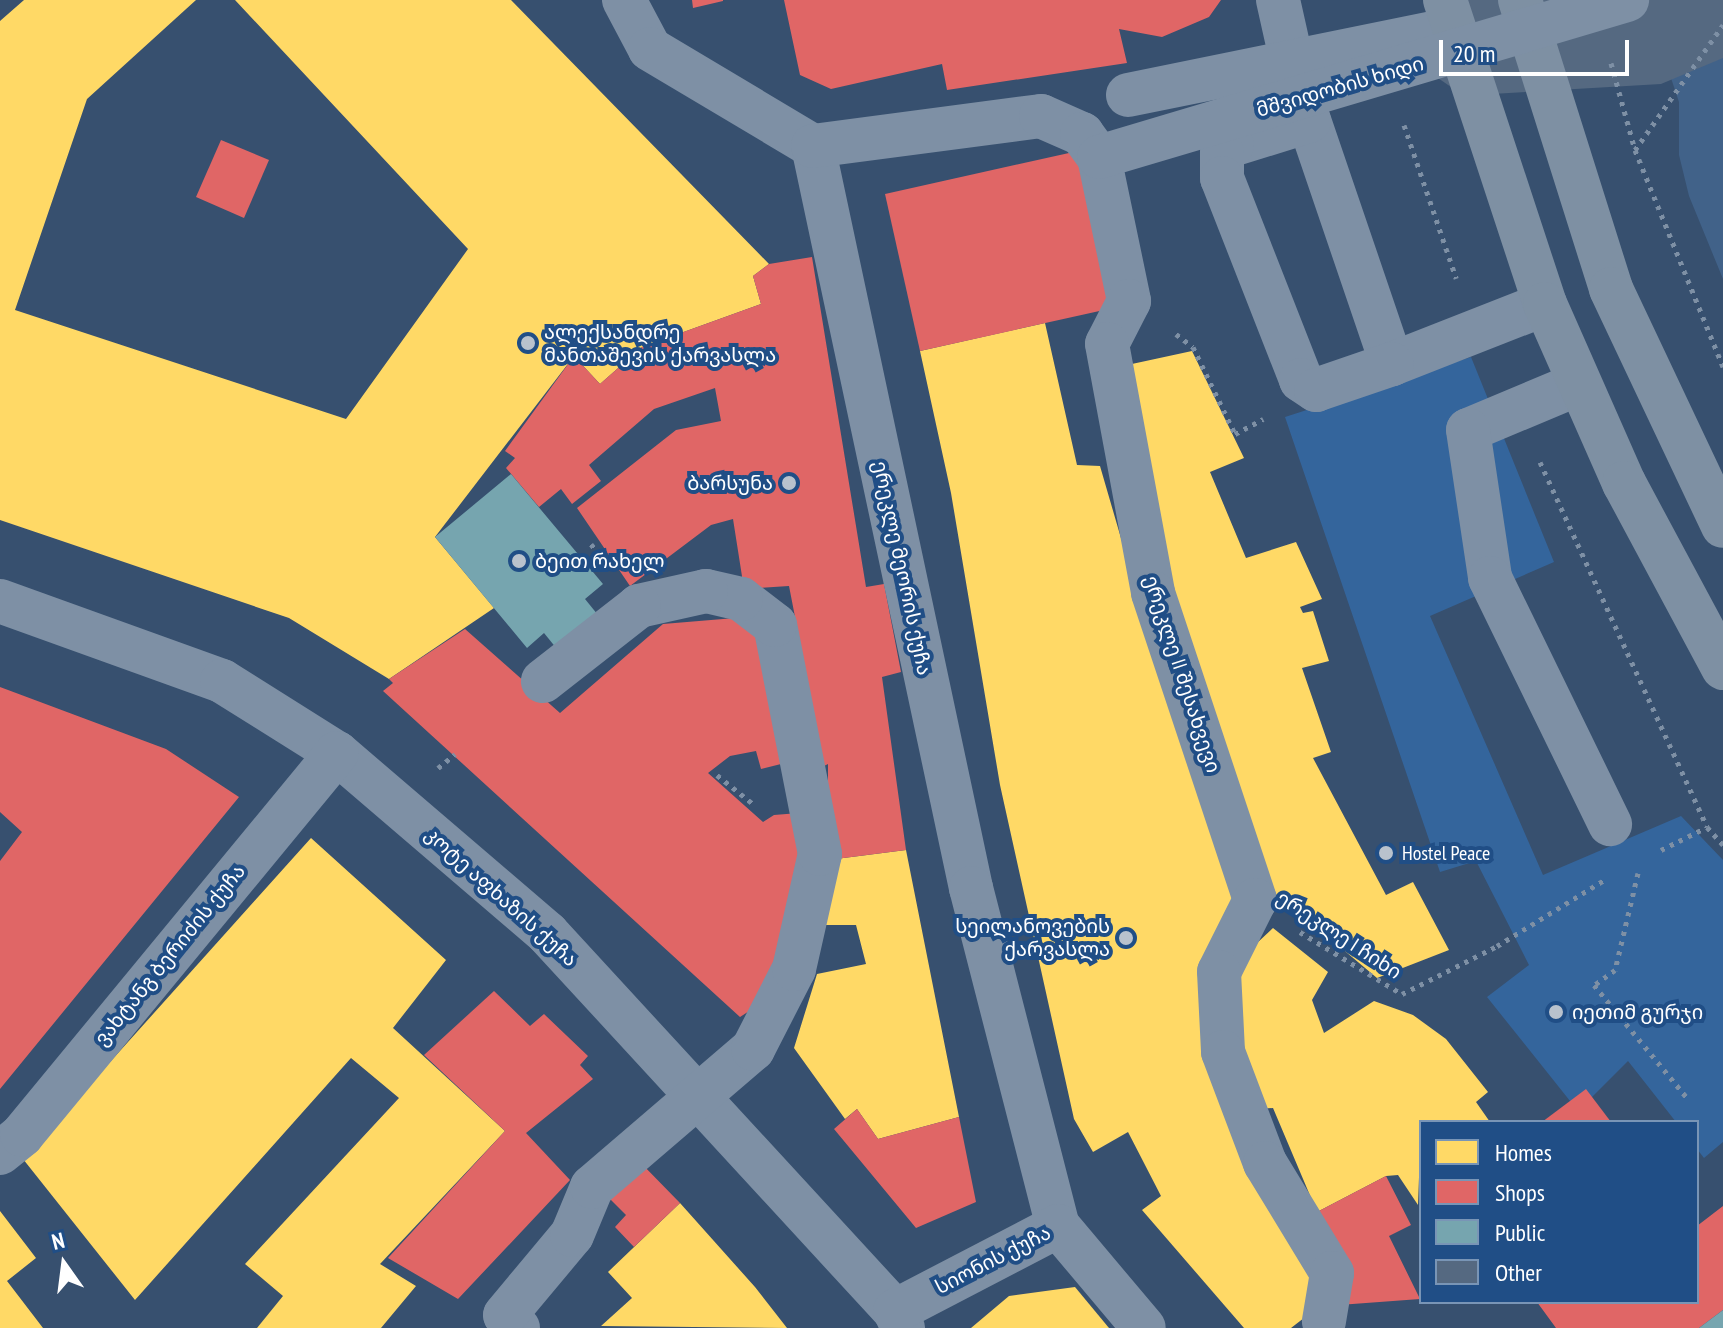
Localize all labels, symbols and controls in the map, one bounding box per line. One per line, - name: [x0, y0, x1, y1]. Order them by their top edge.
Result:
- scale bar: [1443, 24, 1633, 74]
- text: 20 m: [1453, 38, 1495, 69]
- street label: მშვიდობის ხიდი: [1254, 52, 1426, 122]
- place label: ალექსანდრე მანთაშევის ქარვასლა: [544, 320, 776, 367]
- marker: ალექსანდრე მანთაშევის ქარვასლა: [519, 334, 537, 352]
- street label: ერეკლე მეორის ქუჩა: [868, 459, 936, 677]
- place label: ბარსუნა: [687, 471, 773, 495]
- marker: ბარსუნა: [780, 474, 798, 492]
- place label: ბეით რახელ: [535, 549, 664, 573]
- marker: ბეით რახელ: [510, 552, 528, 570]
- street label: ერეკლე II შესახვევი: [1139, 572, 1225, 776]
- street label: კოტე აფხაზის ქუჩა: [420, 822, 582, 972]
- place label: Hostel Peace: [1402, 841, 1490, 865]
- marker: Hostel Peace: [1377, 844, 1395, 862]
- street label: ვახტანგ ბერიძის ქუჩა: [89, 859, 251, 1051]
- street label: ერეკლე I ჩიხი: [1272, 886, 1406, 984]
- place label: სეილანოვების ქარვასლა: [955, 914, 1110, 961]
- marker: სეილანოვების ქარვასლა: [1117, 929, 1135, 947]
- place label: იეთიმ გურჯი: [1572, 1000, 1703, 1024]
- marker: იეთიმ გურჯი: [1547, 1003, 1565, 1021]
- legend: [1419, 1120, 1699, 1304]
- text: Homes: [1495, 1137, 1552, 1168]
- text: Shops: [1495, 1177, 1545, 1208]
- text: Public: [1495, 1217, 1545, 1248]
- street label: სიონის ქუჩა: [931, 1221, 1055, 1299]
- north arrow: [24, 1224, 104, 1304]
- text: N: [49, 1226, 67, 1256]
- text: Other: [1495, 1257, 1542, 1288]

